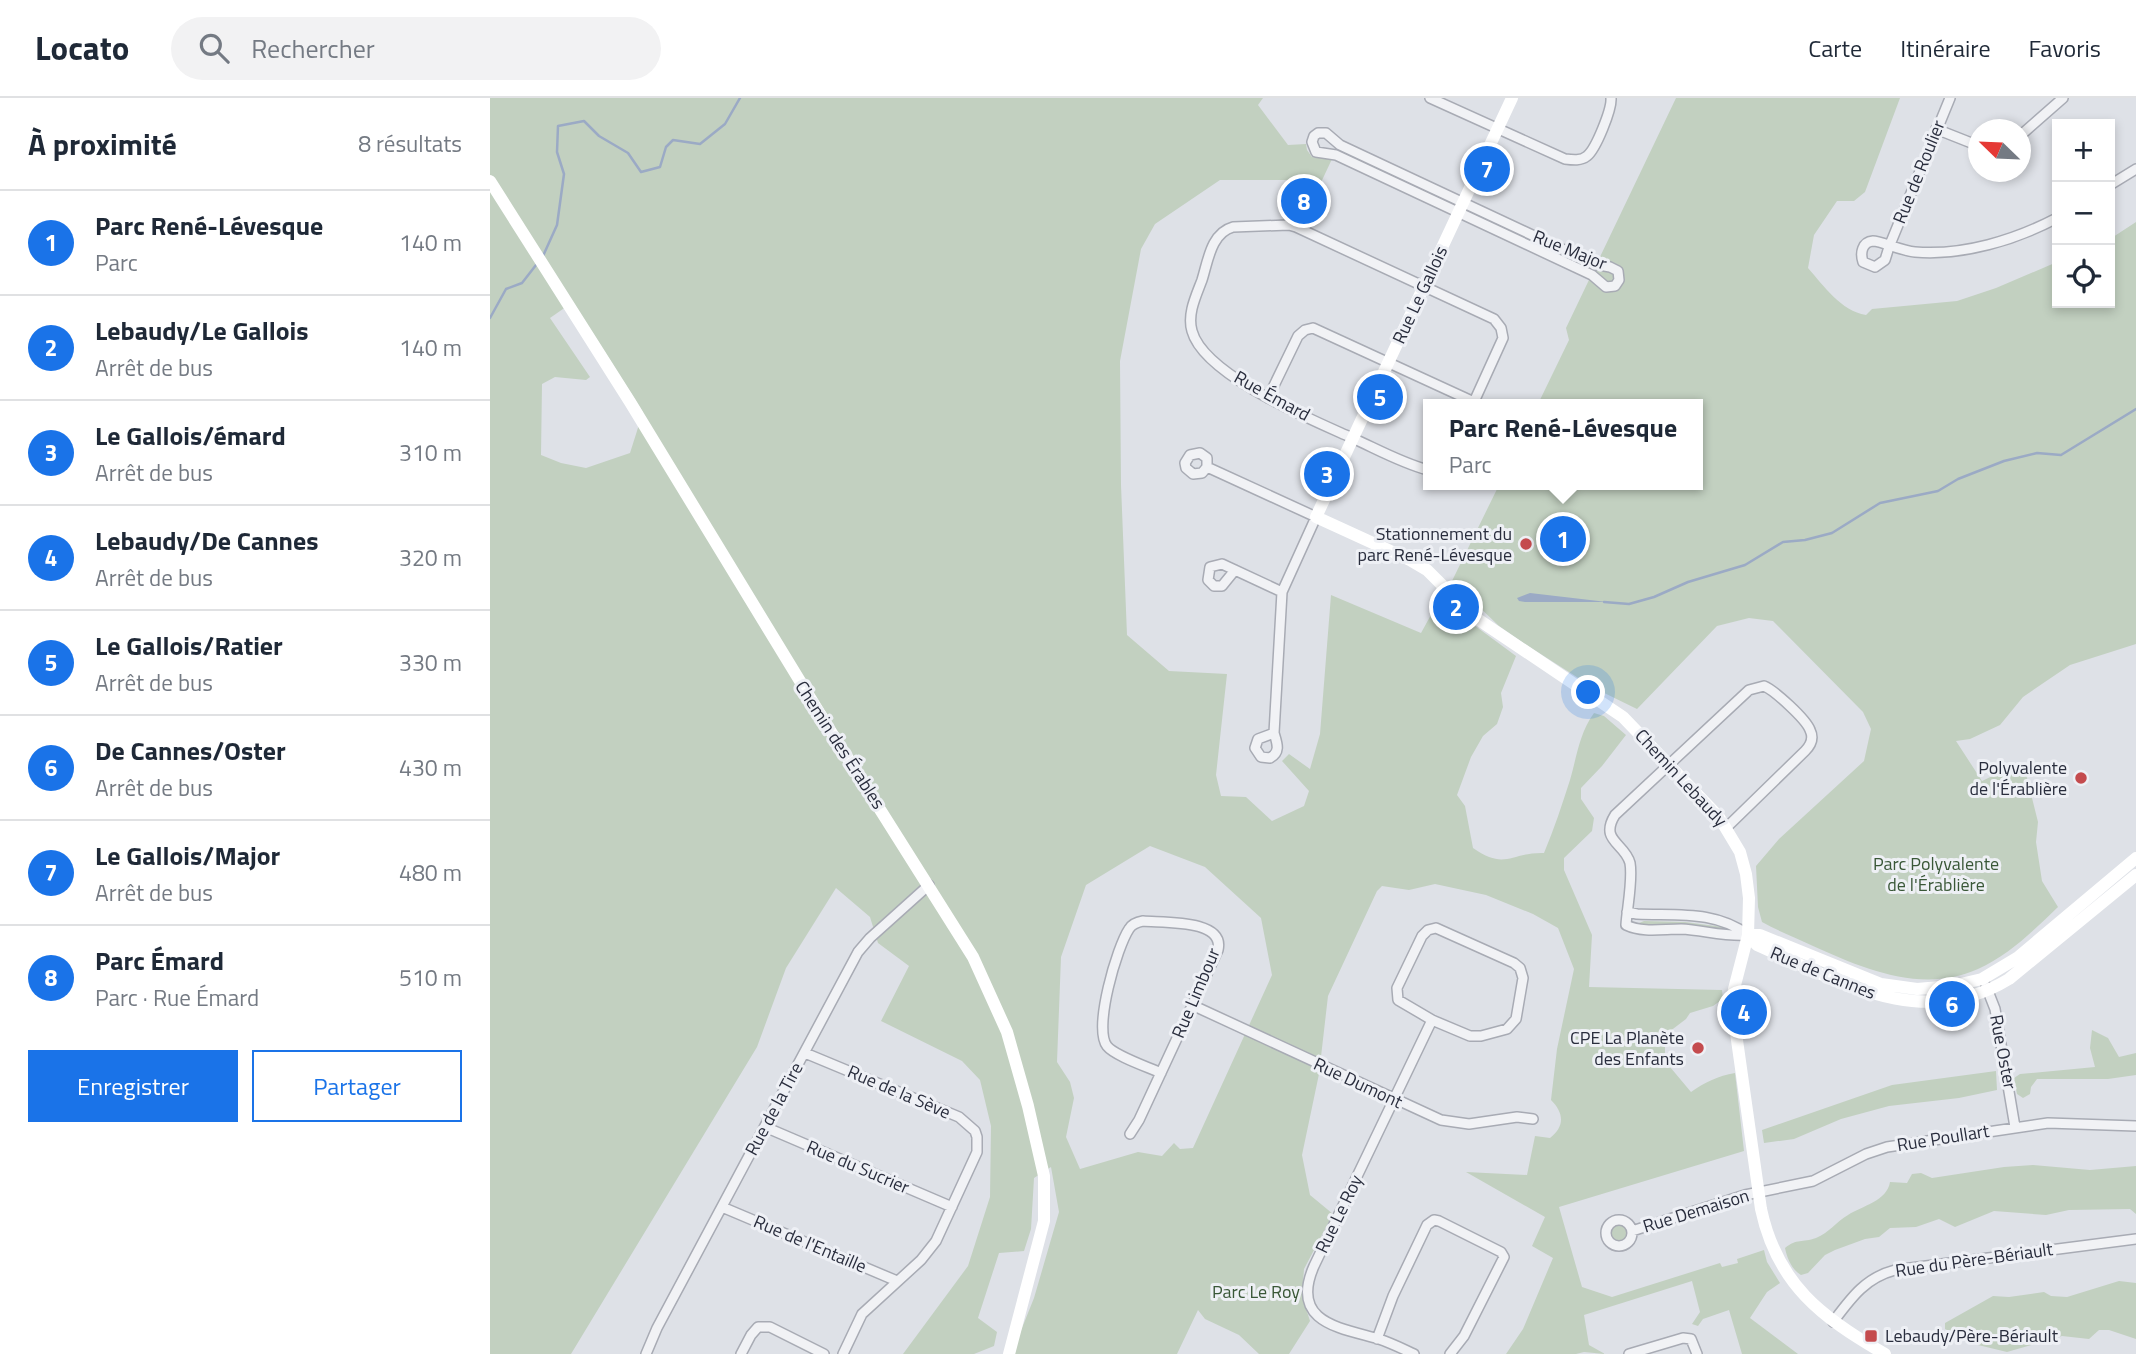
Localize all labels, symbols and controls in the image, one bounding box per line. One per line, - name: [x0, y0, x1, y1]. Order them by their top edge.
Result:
- search box: [171, 17, 661, 80]
- text: Locato: [35, 23, 129, 73]
- icon: search: [195, 29, 233, 67]
- text: Rechercher: [251, 29, 375, 68]
- text: Carte: [1808, 30, 1862, 66]
- text: Itinéraire: [1900, 30, 1991, 66]
- text: Favoris: [2029, 30, 2101, 66]
- street label: Rue de Roulier: [1885, 116, 1952, 228]
- north arrow: [1968, 119, 2031, 182]
- map controls: [2052, 119, 2115, 308]
- button: +: [2052, 119, 2115, 182]
- text: À proximité: [28, 121, 177, 167]
- text: 8 résultats: [358, 126, 462, 161]
- pin: 7: [1464, 143, 1510, 195]
- pin: 8: [1281, 175, 1327, 227]
- button: −: [2052, 182, 2115, 245]
- text: Parc René-Lévesque: [95, 206, 323, 245]
- street label: Rue Major: [1529, 223, 1611, 277]
- text: 1: [45, 225, 57, 260]
- text: 140 m: [399, 225, 462, 260]
- street label: Rue Le Gallois: [1385, 241, 1454, 348]
- text: Parc: [95, 245, 138, 280]
- button: locate: [2052, 245, 2115, 308]
- text: Lebaudy/Le Gallois: [95, 311, 309, 350]
- text: 2: [45, 330, 57, 365]
- text: 140 m: [399, 330, 462, 365]
- text: Arrêt de bus: [95, 350, 213, 385]
- street label: Rue Émard: [1229, 364, 1315, 428]
- pin: 5: [1357, 371, 1403, 423]
- popup: [1423, 399, 1703, 490]
- text: Parc René-Lévesque: [1449, 408, 1677, 447]
- text: Le Gallois/émard: [95, 416, 286, 455]
- text: 3: [45, 435, 57, 470]
- text: 310 m: [399, 435, 462, 470]
- text: Parc: [1449, 447, 1492, 482]
- pin: 3: [1304, 448, 1350, 500]
- text: Arrêt de bus: [95, 455, 213, 490]
- pin: 1: [1540, 513, 1586, 565]
- place label: Stationnement du parc René-Lévesque: [1357, 520, 1512, 568]
- text: Lebaudy/De Cannes: [95, 521, 319, 560]
- marker: Stationnement du parc René-Lévesque: [1518, 536, 1534, 552]
- text: 4: [45, 540, 57, 575]
- text: 320 m: [399, 540, 462, 575]
- text: Arrêt de bus: [95, 560, 213, 595]
- pin: 2: [1433, 581, 1479, 633]
- text: Le Gallois/Ratier: [95, 626, 283, 665]
- text: 5: [45, 645, 57, 680]
- text: 330 m: [399, 645, 462, 680]
- text: Arrêt de bus: [95, 665, 213, 700]
- street label: Chemin des Érables: [789, 675, 892, 814]
- your location: [1571, 675, 1605, 709]
- street label: Chemin Lebaudy: [1629, 723, 1734, 833]
- text: De Cannes/Oster: [95, 731, 286, 770]
- text: 6: [45, 750, 57, 785]
- text: 430 m: [399, 750, 462, 785]
- place label: Polyvalente de l'Érablière: [1970, 754, 2067, 802]
- text: Arrêt de bus: [95, 770, 213, 805]
- marker: Polyvalente de l'Érablière: [2073, 770, 2089, 786]
- text: Le Gallois/Major: [95, 836, 280, 875]
- park label: Parc Polyvalente de l'Érablière: [1873, 850, 1999, 898]
- text: 7: [45, 855, 57, 890]
- text: 480 m: [399, 855, 462, 890]
- text: Arrêt de bus: [95, 875, 213, 910]
- street label: Rue de Cannes: [1766, 939, 1880, 1006]
- text: Parc Émard: [95, 941, 224, 980]
- street label: Rue Limbour: [1164, 943, 1227, 1042]
- text: 8: [45, 960, 57, 995]
- text: 510 m: [399, 960, 462, 995]
- pin: 6: [1929, 978, 1975, 1030]
- text: Parc · Rue Émard: [95, 980, 259, 1015]
- pin: 4: [1721, 986, 1767, 1038]
- street label: Rue Oster: [1983, 1012, 2024, 1092]
- place label: CPE La Planète des Enfants: [1570, 1024, 1684, 1072]
- marker: CPE La Planète des Enfants: [1690, 1040, 1706, 1056]
- button: Enregistrer: [28, 1050, 238, 1122]
- button: Partager: [252, 1050, 462, 1122]
- street label: Rue Dumont: [1309, 1050, 1408, 1115]
- street label: Rue de la Tire: [738, 1057, 809, 1160]
- street label: Rue de la Sève: [843, 1058, 955, 1125]
- street label: Rue Poullart: [1895, 1117, 1992, 1158]
- street label: Rue du Sucrier: [803, 1133, 914, 1200]
- street label: Rue Le Roy: [1308, 1170, 1369, 1258]
- street label: Rue Demaison: [1639, 1182, 1752, 1239]
- street label: Rue de l'Entaille: [750, 1208, 871, 1279]
- street label: Rue du Père-Bériault: [1893, 1235, 2055, 1284]
- park label: Parc Le Roy: [1212, 1278, 1300, 1305]
- place label: Lebaudy/Père-Bériault: [1885, 1322, 2059, 1349]
- marker: Lebaudy/Père-Bériault: [1863, 1328, 1879, 1344]

